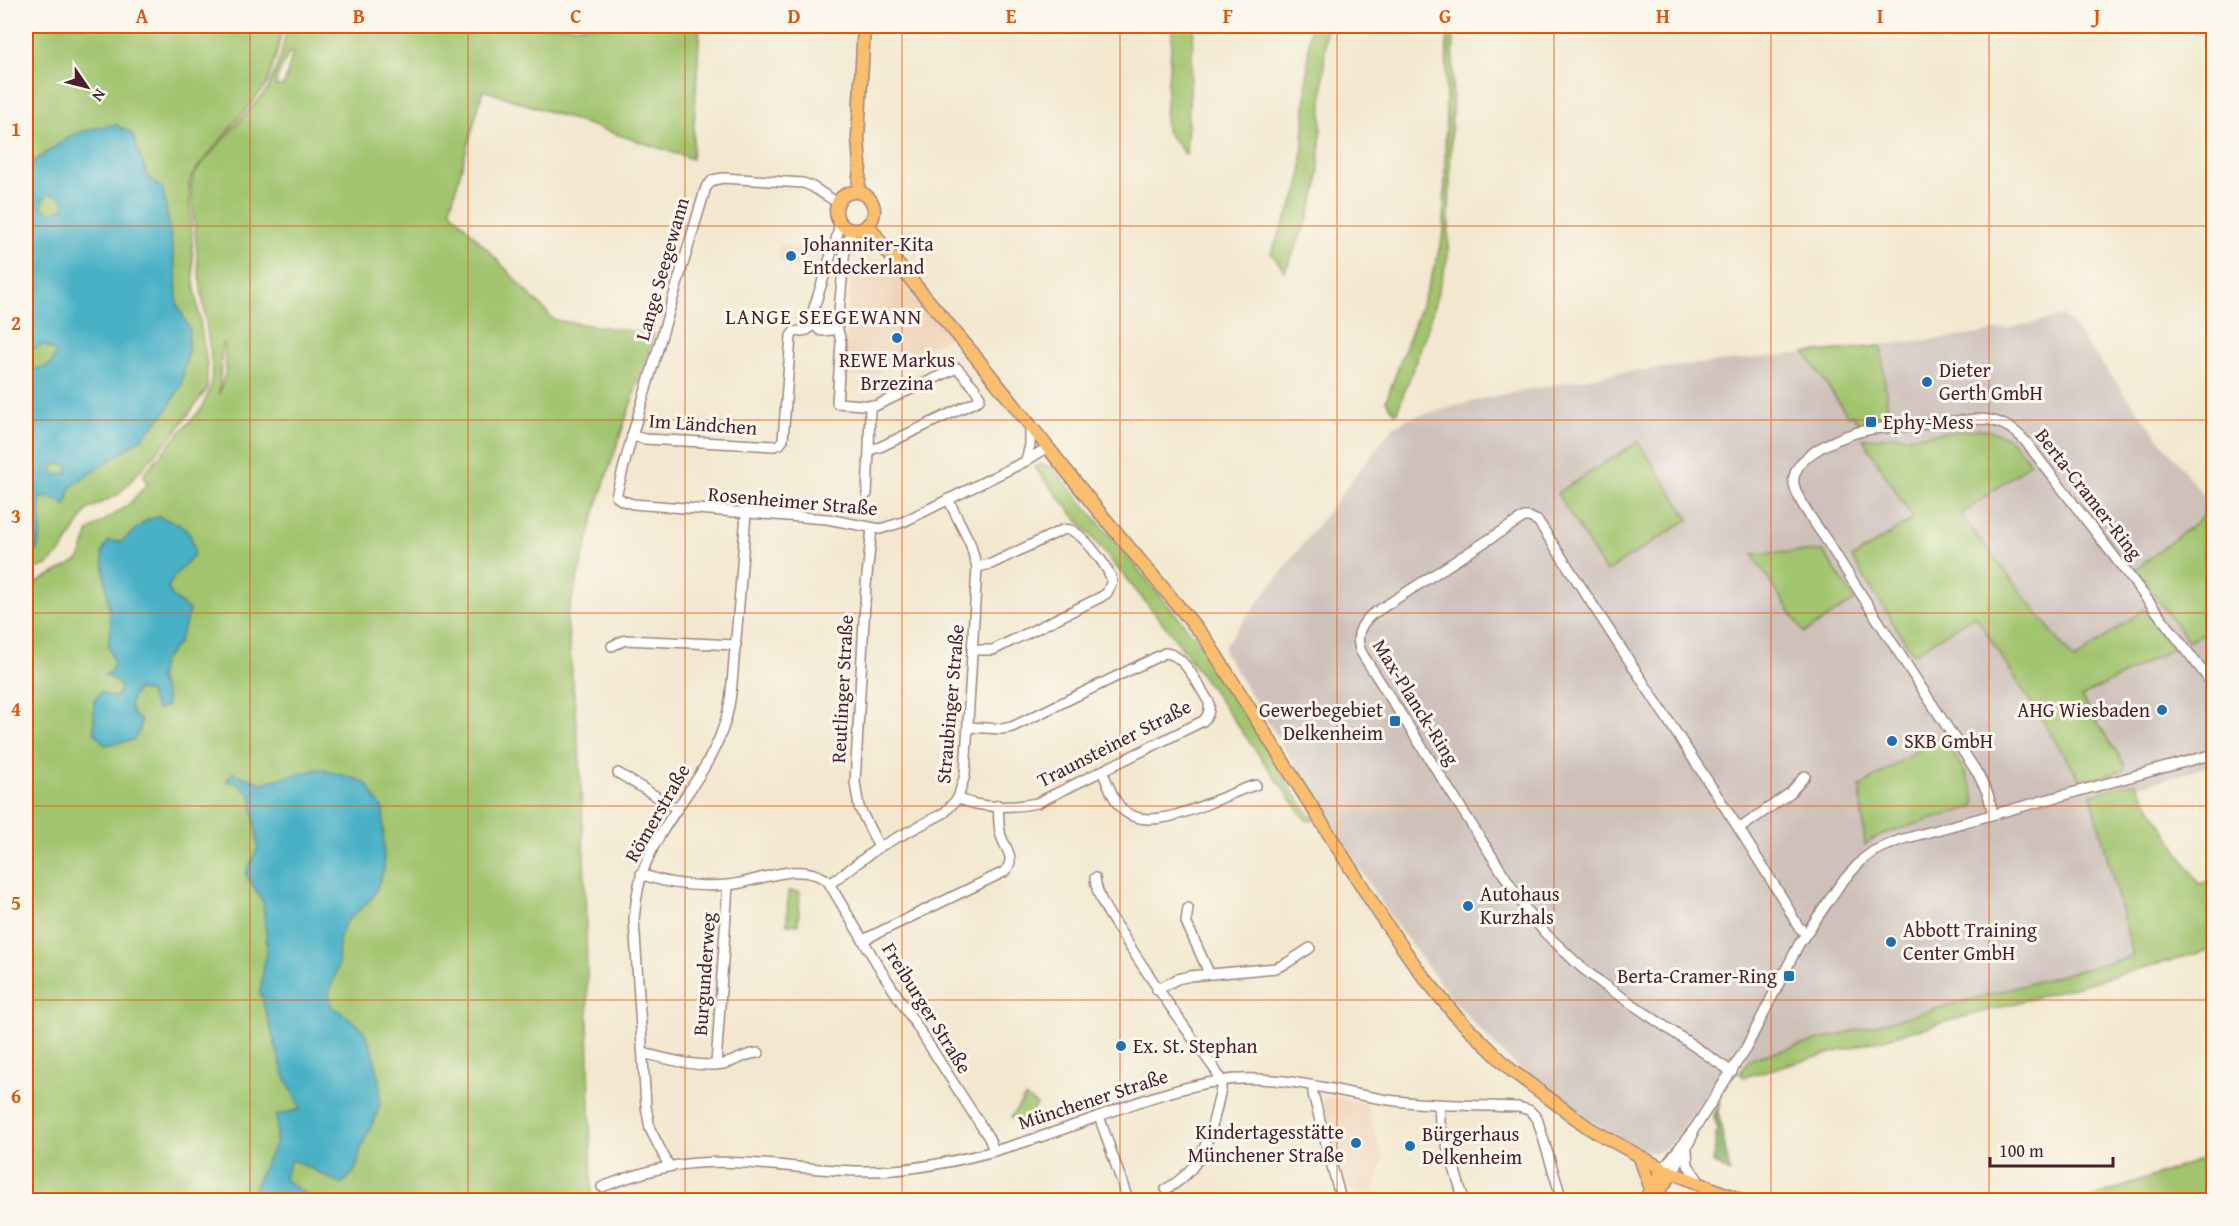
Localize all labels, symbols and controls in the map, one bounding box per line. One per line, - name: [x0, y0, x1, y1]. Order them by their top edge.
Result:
- text: A: [136, 1, 149, 30]
- text: B: [353, 1, 365, 30]
- text: C: [570, 1, 582, 30]
- text: D: [787, 1, 801, 30]
- text: E: [1006, 1, 1017, 30]
- text: F: [1223, 1, 1233, 30]
- text: G: [1439, 1, 1451, 30]
- text: H: [1656, 1, 1670, 30]
- text: I: [1877, 1, 1883, 30]
- text: J: [2091, 1, 2101, 30]
- north arrow: [57, 57, 117, 117]
- text: N: [86, 84, 112, 107]
- text: 1: [11, 114, 21, 143]
- street label: Lange Seegewann: [627, 194, 696, 344]
- place label: Johanniter-Kita Entdeckerland: [800, 229, 934, 281]
- marker: Johanniter-Kita Entdeckerland: [784, 249, 798, 263]
- district label: LANGE SEEGEWANN: [725, 301, 923, 332]
- text: 2: [11, 308, 21, 337]
- marker: REWE Markus Brzezina: [890, 331, 904, 345]
- place label: REWE Markus Brzezina: [839, 345, 955, 397]
- place label: Dieter Gerth GmbH: [1939, 355, 2043, 407]
- marker: Dieter Gerth GmbH: [1920, 375, 1934, 389]
- street label: Im Ländchen: [648, 405, 758, 442]
- place label: Ephy-Mess: [1883, 407, 1974, 436]
- marker: Ephy-Mess: [1864, 415, 1878, 429]
- street label: Berta-Cramer-Ring: [2029, 422, 2150, 566]
- street label: Rosenheimer Straße: [707, 479, 879, 522]
- text: 3: [11, 501, 21, 530]
- street label: Reutlinger Straße: [823, 614, 860, 764]
- street label: Straubinger Straße: [928, 623, 971, 785]
- street label: Max-Planck-Ring: [1366, 633, 1467, 770]
- street label: Traunsteiner Straße: [1032, 691, 1196, 794]
- text: 4: [11, 694, 21, 723]
- place label: Gewerbegebiet Delkenheim: [1259, 695, 1384, 747]
- place label: AHG Wiesbaden: [2017, 695, 2150, 724]
- marker: AHG Wiesbaden: [2155, 703, 2169, 717]
- marker: Gewerbegebiet Delkenheim: [1388, 714, 1402, 728]
- place label: SKB GmbH: [1904, 726, 1993, 755]
- marker: SKB GmbH: [1885, 734, 1899, 748]
- street label: Römerstraße: [617, 758, 696, 867]
- place label: Autohaus Kurzhals: [1480, 879, 1560, 931]
- text: 5: [11, 888, 21, 917]
- marker: Autohaus Kurzhals: [1461, 899, 1475, 913]
- street label: Burgunderweg: [685, 911, 722, 1037]
- place label: Abbott Training Center GmbH: [1903, 915, 2037, 967]
- marker: Abbott Training Center GmbH: [1884, 935, 1898, 949]
- street label: Freiburger Straße: [876, 937, 979, 1079]
- place label: Berta-Cramer-Ring: [1617, 961, 1777, 990]
- marker: Berta-Cramer-Ring: [1782, 969, 1796, 983]
- place label: Ex. St. Stephan: [1133, 1031, 1258, 1060]
- marker: Ex. St. Stephan: [1114, 1039, 1128, 1053]
- street label: Münchener Straße: [1014, 1061, 1172, 1136]
- text: 6: [11, 1081, 21, 1110]
- place label: Kindertagesstätte Münchener Straße: [1188, 1117, 1344, 1169]
- place label: Bürgerhaus Delkenheim: [1422, 1119, 1523, 1171]
- scale bar: [1990, 1130, 2113, 1168]
- marker: Kindertagesstätte Münchener Straße: [1349, 1136, 1363, 1150]
- text: 100 m: [1999, 1137, 2044, 1164]
- marker: Bürgerhaus Delkenheim: [1403, 1139, 1417, 1153]

